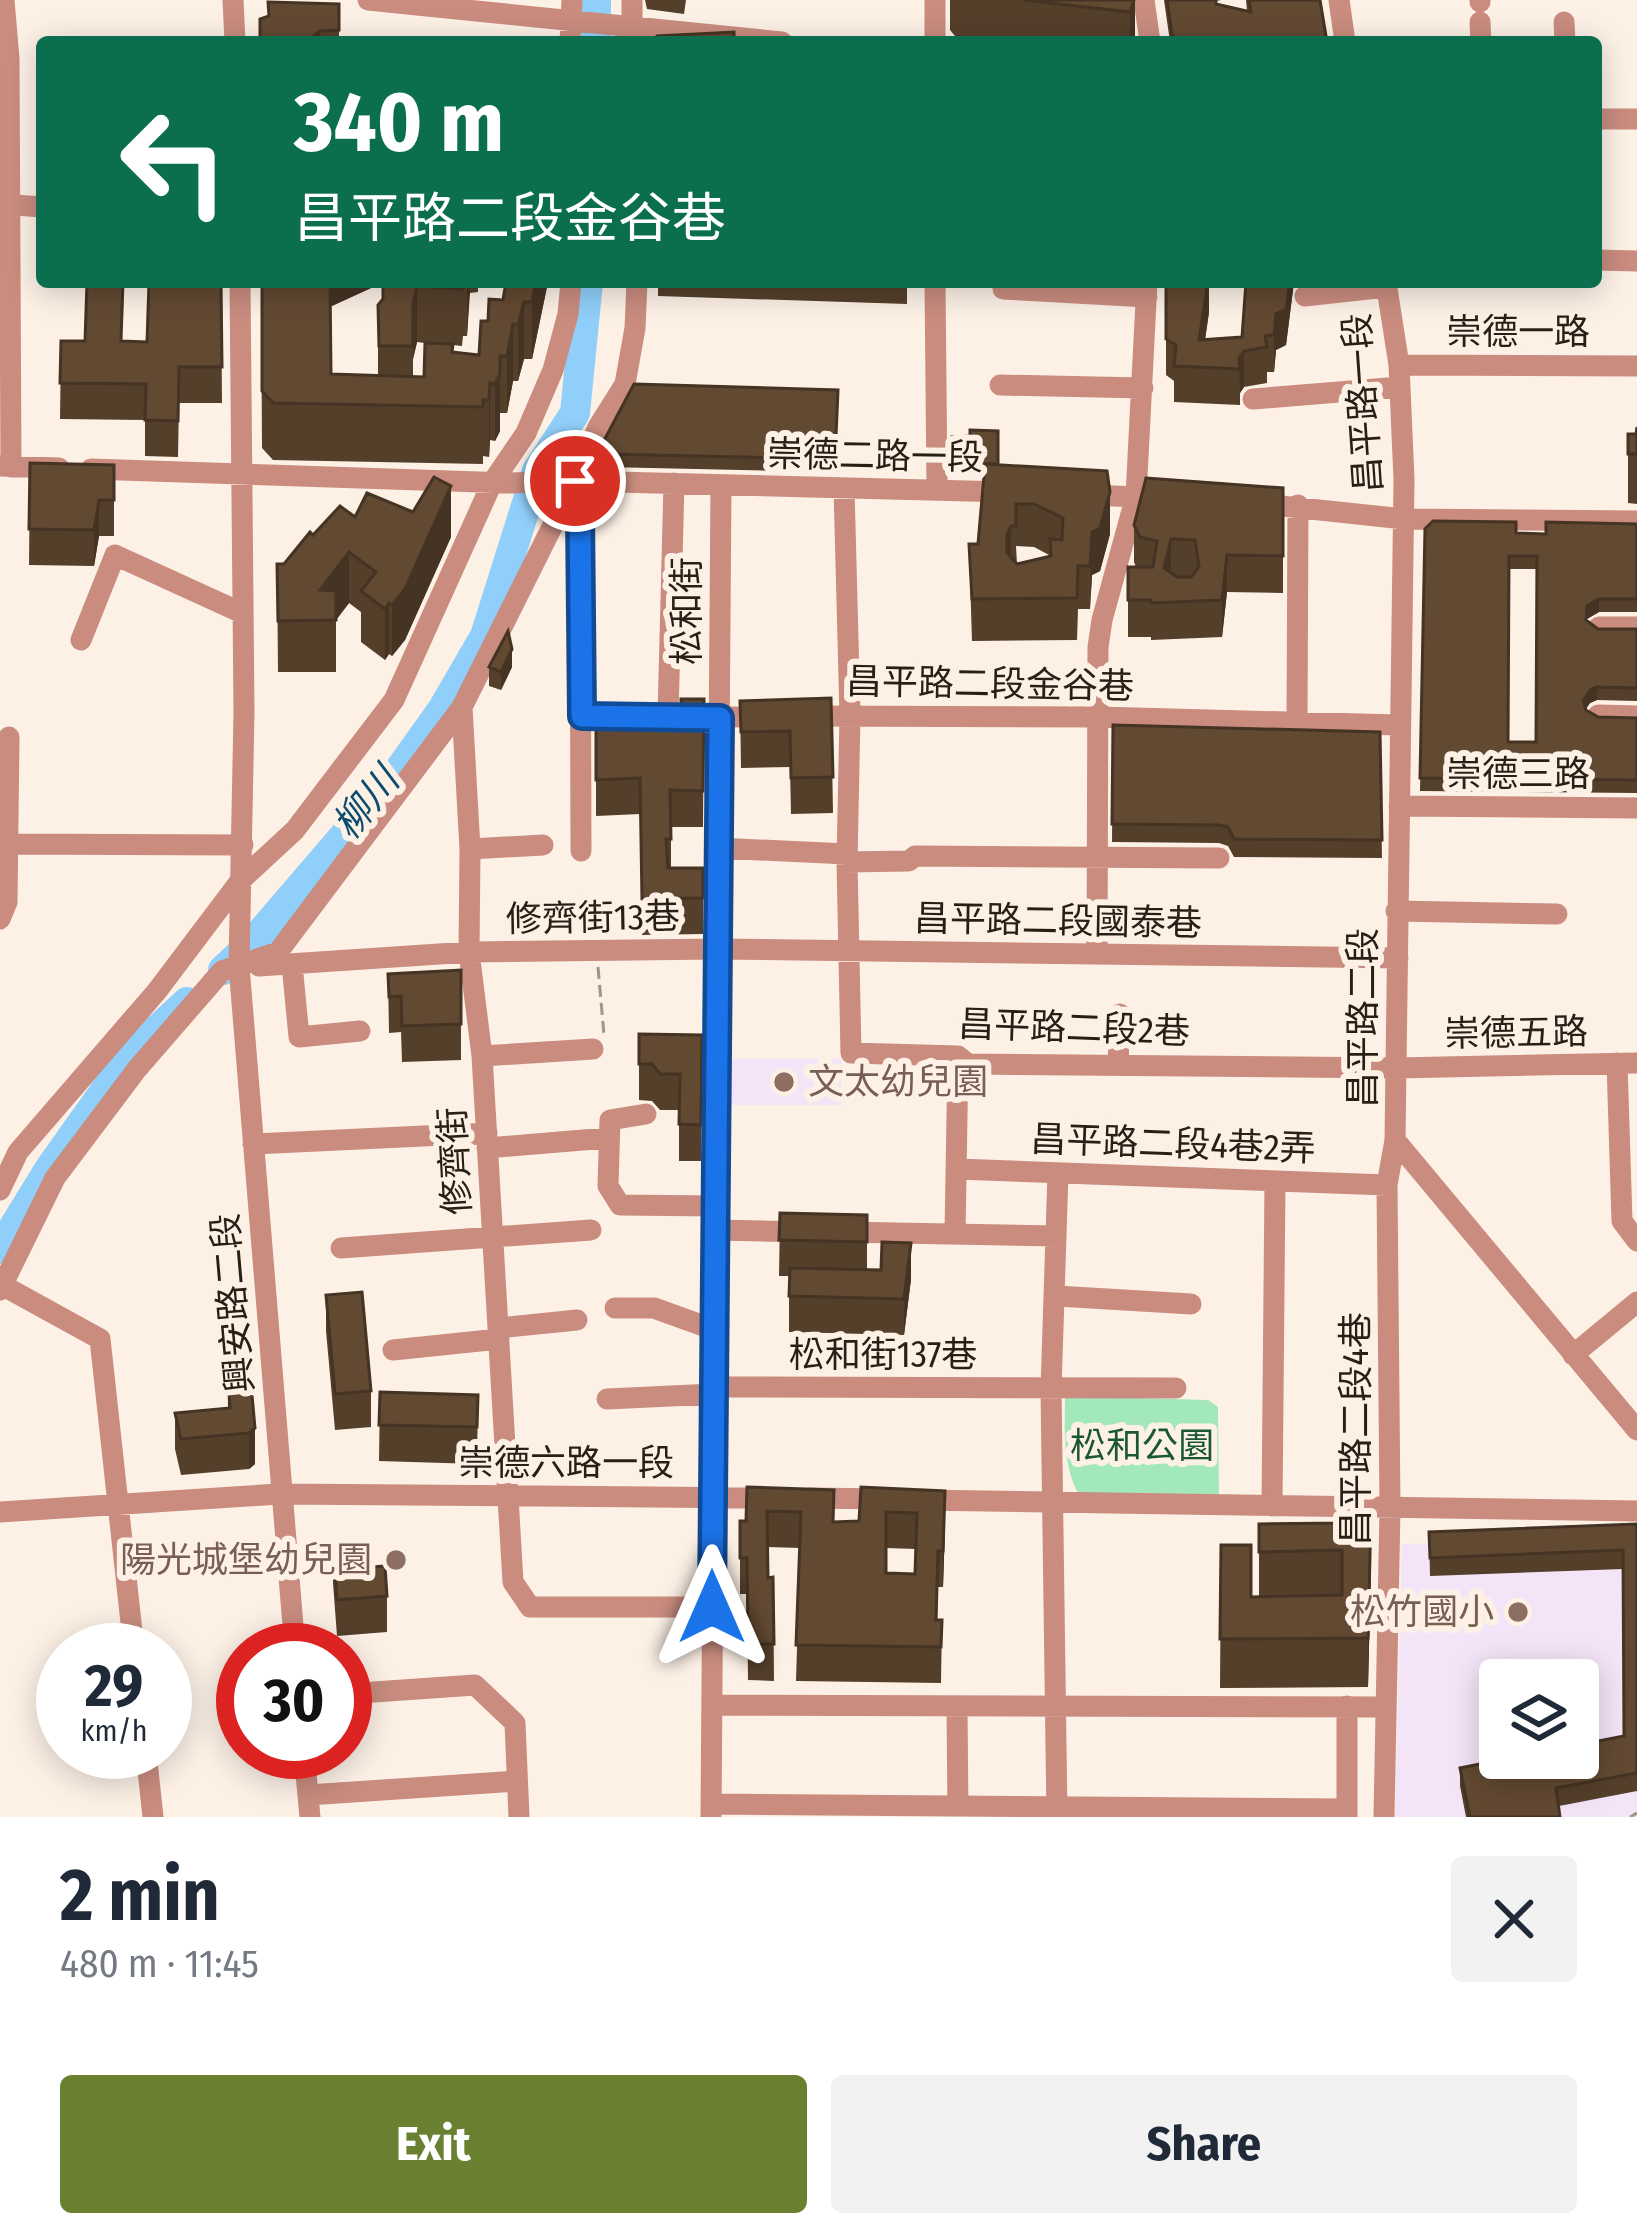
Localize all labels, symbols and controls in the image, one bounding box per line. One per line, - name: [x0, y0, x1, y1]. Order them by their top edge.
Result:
- text: 340 m: [294, 72, 504, 173]
- icon: left: [96, 84, 252, 240]
- text: 昌平路二段金谷巷: [294, 187, 726, 251]
- street label: 崇德一路: [1446, 310, 1590, 354]
- street label: 昌平路一段: [1335, 312, 1391, 494]
- pin: [524, 430, 626, 532]
- street label: 崇德二路一段: [767, 432, 983, 480]
- icon: arrive: [542, 448, 608, 514]
- street label: 松和街: [665, 557, 709, 665]
- street label: 昌平路二段金谷巷: [846, 659, 1134, 709]
- street label: 崇德三路: [1446, 752, 1590, 796]
- water label: 柳川: [324, 755, 411, 848]
- street label: 修齊街13巷: [505, 894, 681, 942]
- street label: 昌平路二段國泰巷: [914, 896, 1202, 946]
- street label: 昌平路二段: [1341, 928, 1385, 1108]
- street label: 昌平路二段2巷: [957, 1002, 1191, 1054]
- street label: 崇德五路: [1444, 1010, 1588, 1056]
- place label: 文太幼兒園: [808, 1060, 988, 1104]
- marker: 文太幼兒園: [771, 1069, 797, 1095]
- street label: 修齊街: [430, 1106, 480, 1216]
- street label: 昌平路二段4巷2弄: [1030, 1117, 1316, 1171]
- street label: 興安路二段: [203, 1211, 263, 1395]
- street label: 昌平路二段4巷: [1334, 1312, 1378, 1546]
- street label: 松和街137巷: [789, 1333, 977, 1377]
- park label: 松和公園: [1070, 1424, 1214, 1468]
- street label: 崇德六路一段: [458, 1441, 674, 1485]
- place label: 陽光城堡幼兒園: [120, 1538, 372, 1582]
- position arrow: [649, 1544, 775, 1670]
- marker: 陽光城堡幼兒園: [383, 1547, 409, 1573]
- place label: 松竹國小: [1350, 1590, 1494, 1634]
- marker: 松竹國小: [1505, 1599, 1531, 1625]
- speed limit sign: 30: [216, 1623, 372, 1779]
- text: 29: [85, 1650, 143, 1722]
- map controls: [1479, 1659, 1599, 1779]
- button: layers: [1479, 1659, 1599, 1779]
- text: km/h: [81, 1713, 147, 1749]
- text: 2 min: [60, 1853, 220, 1939]
- button: close: [1451, 1856, 1577, 1982]
- text: 480 m · 11:45: [60, 1941, 259, 1987]
- button: Exit: [60, 2075, 807, 2213]
- button: Share: [831, 2075, 1577, 2213]

